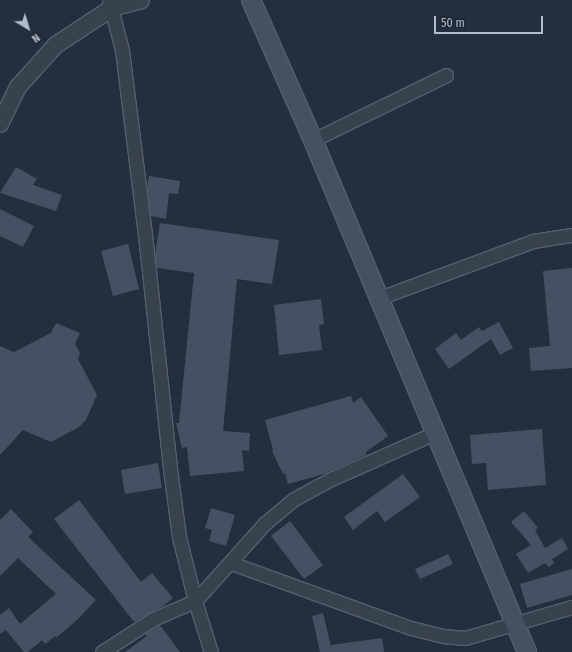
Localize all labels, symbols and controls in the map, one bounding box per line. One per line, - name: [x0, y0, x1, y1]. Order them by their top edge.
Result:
- north arrow: [8, 8, 48, 48]
- scale bar: [436, 8, 545, 34]
- text: 50 m: [441, 16, 465, 30]
- text: N: [29, 31, 42, 45]

